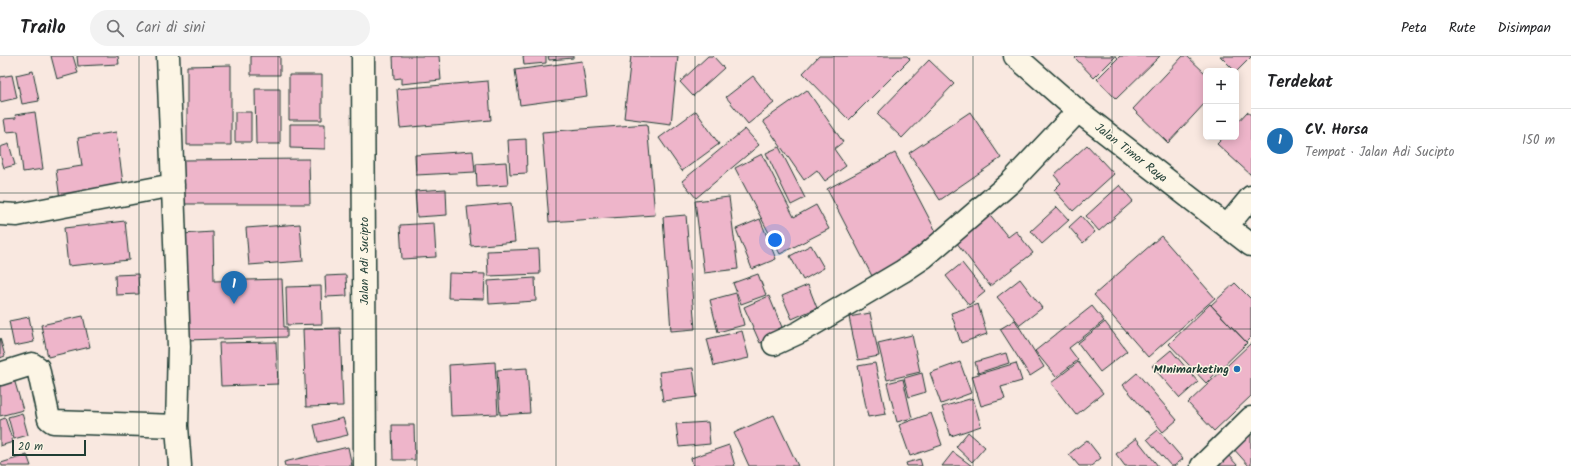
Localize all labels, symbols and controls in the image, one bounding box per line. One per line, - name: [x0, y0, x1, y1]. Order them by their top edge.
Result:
- search box: [90, 10, 370, 46]
- text: Trailo: [20, 13, 66, 43]
- text: Cari di sini: [136, 16, 205, 40]
- icon: search: [104, 17, 126, 39]
- text: Peta: [1401, 17, 1427, 39]
- text: Rute: [1449, 17, 1475, 39]
- text: Disimpan: [1497, 17, 1551, 39]
- map controls: [1203, 68, 1239, 140]
- button: +: [1203, 68, 1239, 104]
- text: Terdekat: [1267, 69, 1333, 96]
- button: −: [1203, 104, 1239, 140]
- street label: Jalan Timor Raya: [1090, 118, 1172, 188]
- text: CV. Horsa: [1305, 118, 1368, 142]
- text: 1: [1278, 130, 1282, 151]
- text: 150 m: [1522, 130, 1555, 151]
- text: Tempat · Jalan Adi Sucipto: [1305, 142, 1454, 163]
- street label: Jalan Adi Sucipto: [355, 217, 374, 305]
- your location: [765, 230, 785, 250]
- pin: 1: [221, 271, 247, 304]
- place label: MInimarketing: [1153, 360, 1229, 379]
- marker: MInimarketing: [1232, 364, 1242, 374]
- scale bar: [12, 438, 86, 457]
- text: 20 m: [18, 438, 43, 456]

